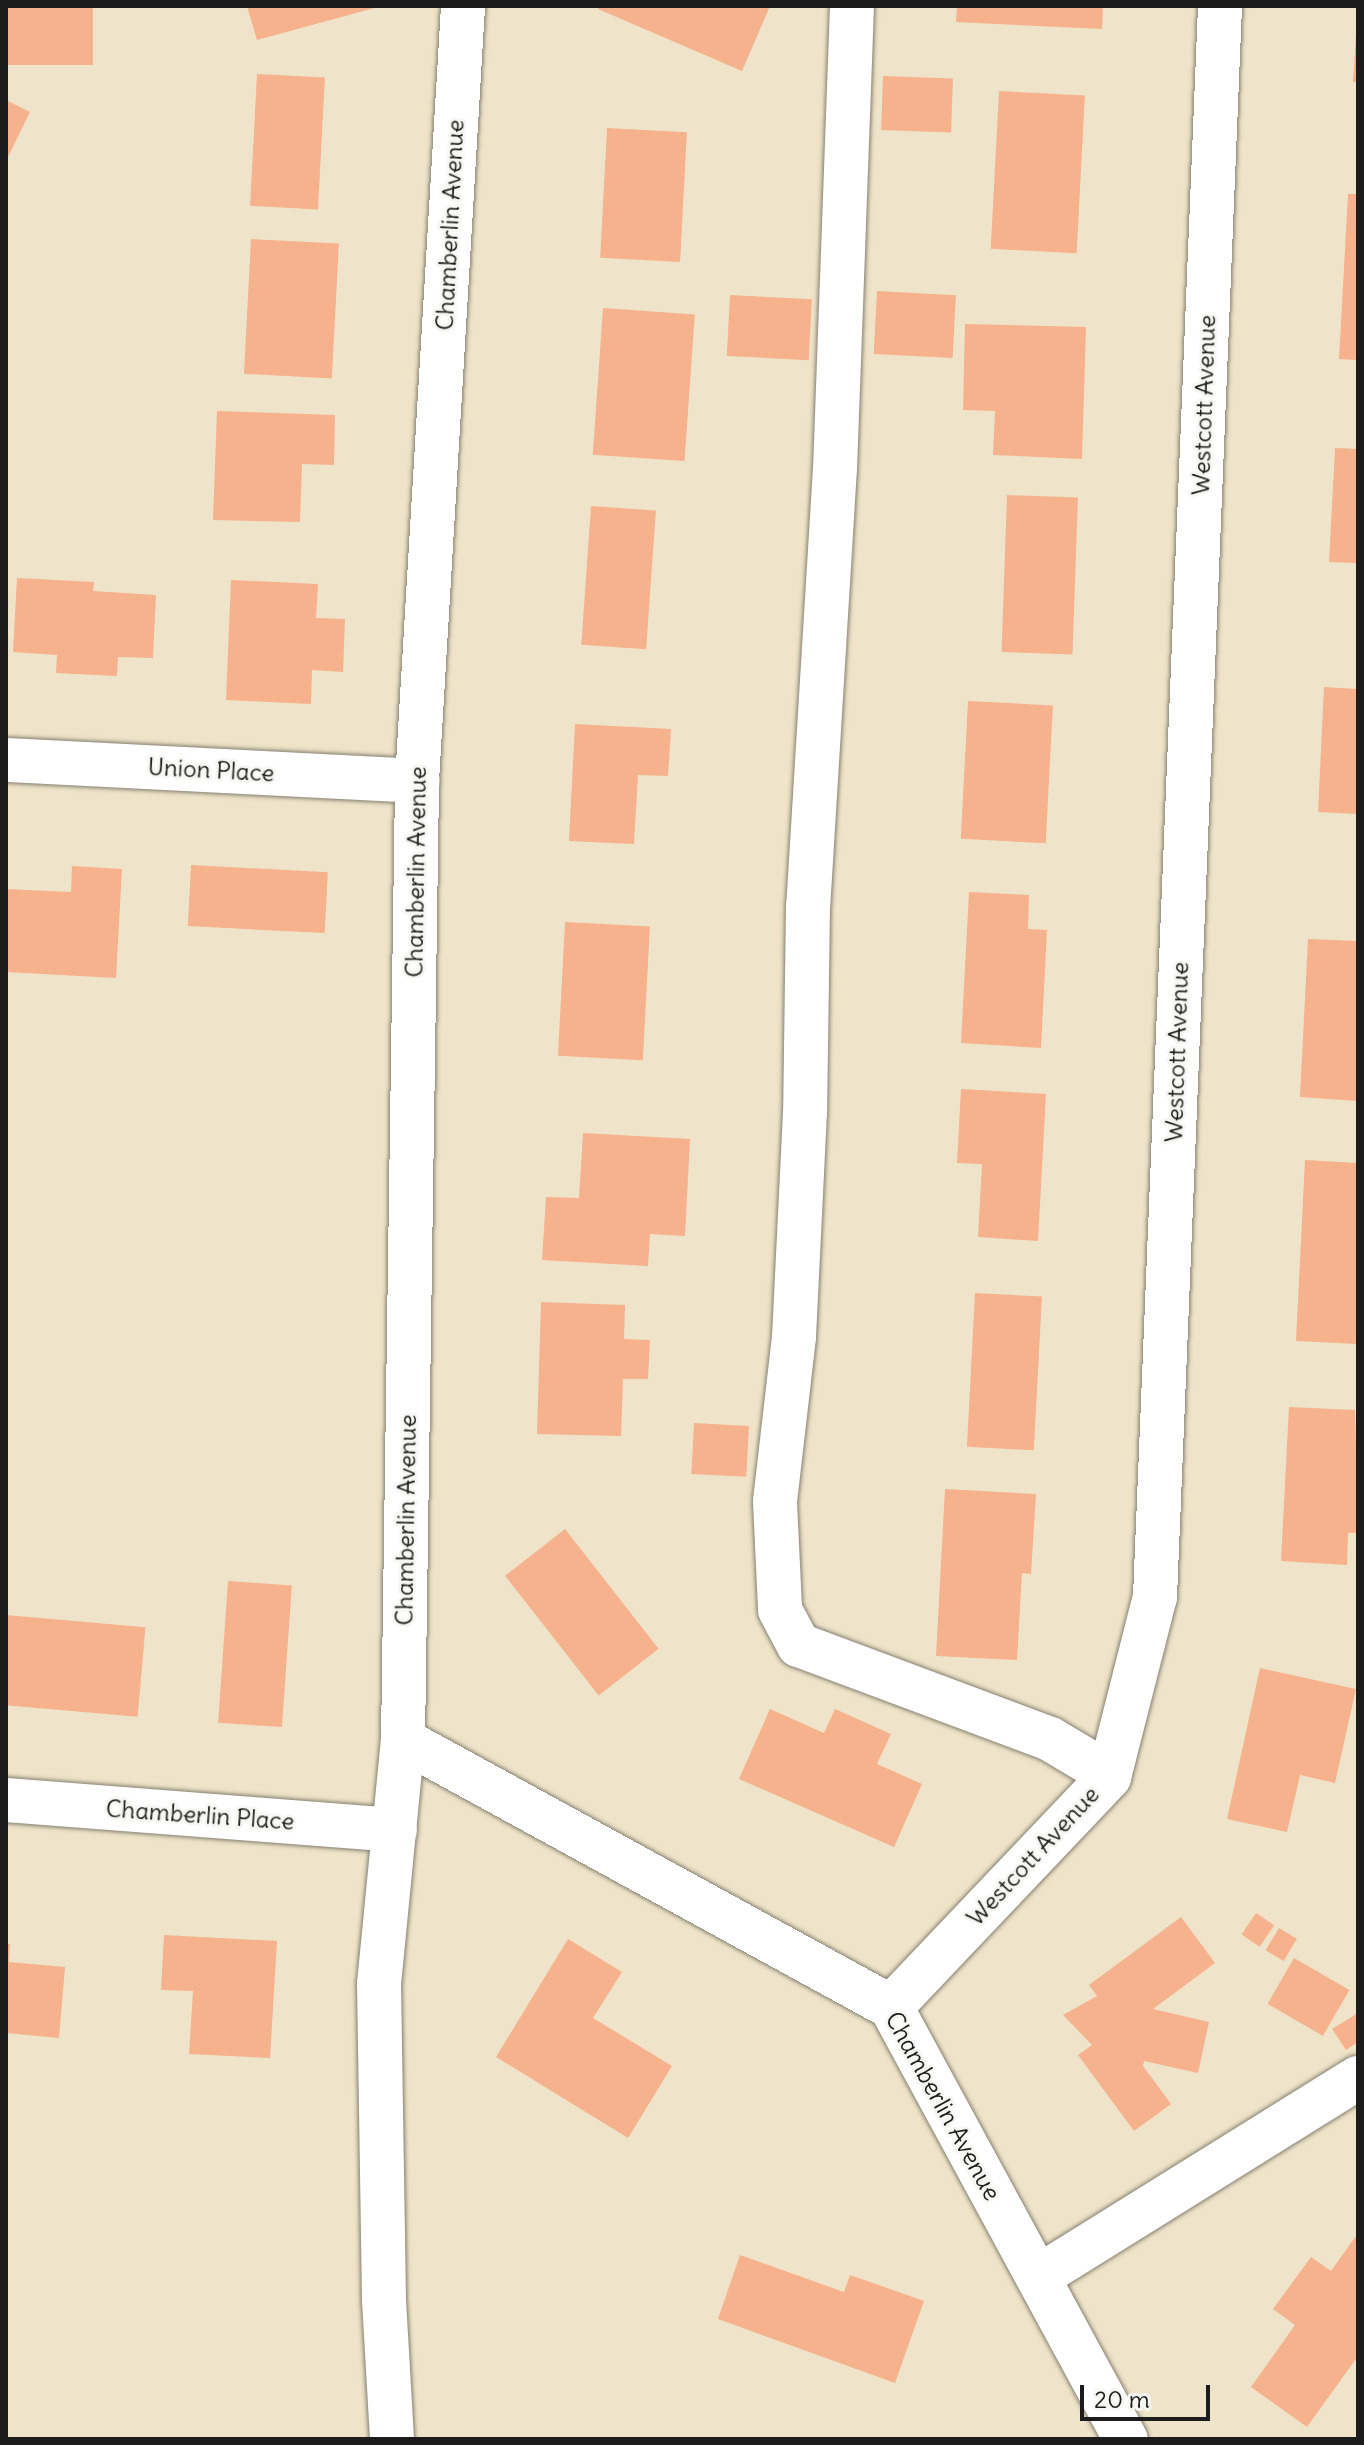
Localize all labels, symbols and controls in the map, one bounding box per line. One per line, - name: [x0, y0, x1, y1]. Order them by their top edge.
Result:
- street label: Chamberlin Avenue: [430, 119, 470, 331]
- street label: Westcott Avenue: [1186, 314, 1222, 496]
- street label: Union Place: [147, 752, 275, 788]
- street label: Chamberlin Avenue: [400, 766, 432, 978]
- street label: Westcott Avenue: [1159, 961, 1195, 1143]
- street label: Chamberlin Avenue: [390, 1414, 422, 1626]
- street label: Westcott Avenue: [961, 1780, 1105, 1932]
- street label: Chamberlin Place: [105, 1794, 295, 1836]
- street label: Chamberlin Avenue: [879, 2007, 1007, 2205]
- scale bar: [1084, 2369, 1214, 2419]
- text: 20 m: [1094, 2384, 1150, 2414]

